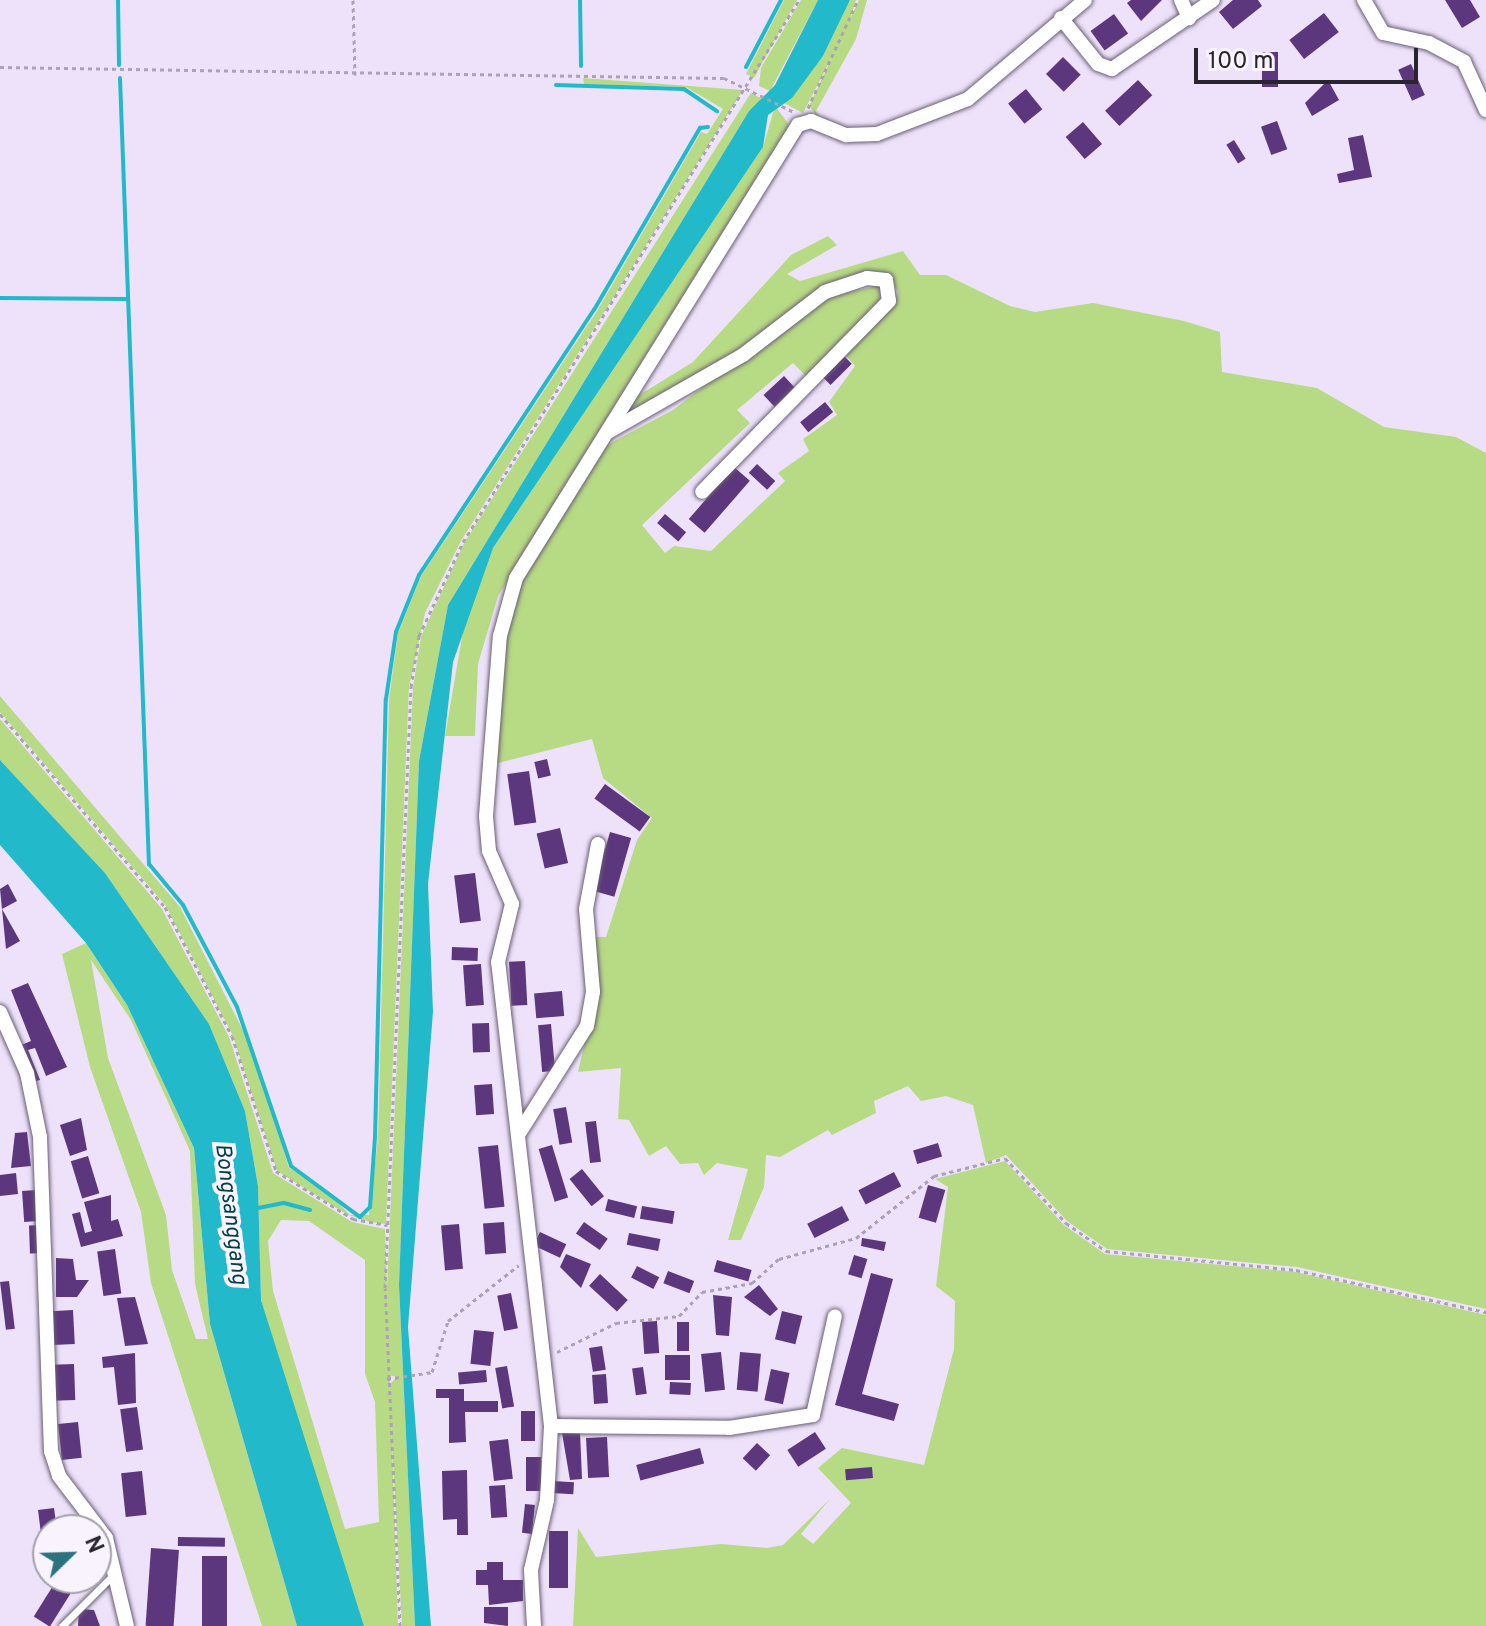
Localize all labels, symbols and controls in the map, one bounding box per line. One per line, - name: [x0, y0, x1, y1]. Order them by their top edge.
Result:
- scale bar: [1198, 32, 1422, 82]
- text: 100 m: [1208, 47, 1274, 77]
- water label: Bongsanggang: [208, 1142, 252, 1286]
- north arrow: [32, 1514, 112, 1594]
- text: N: [77, 1533, 108, 1558]

